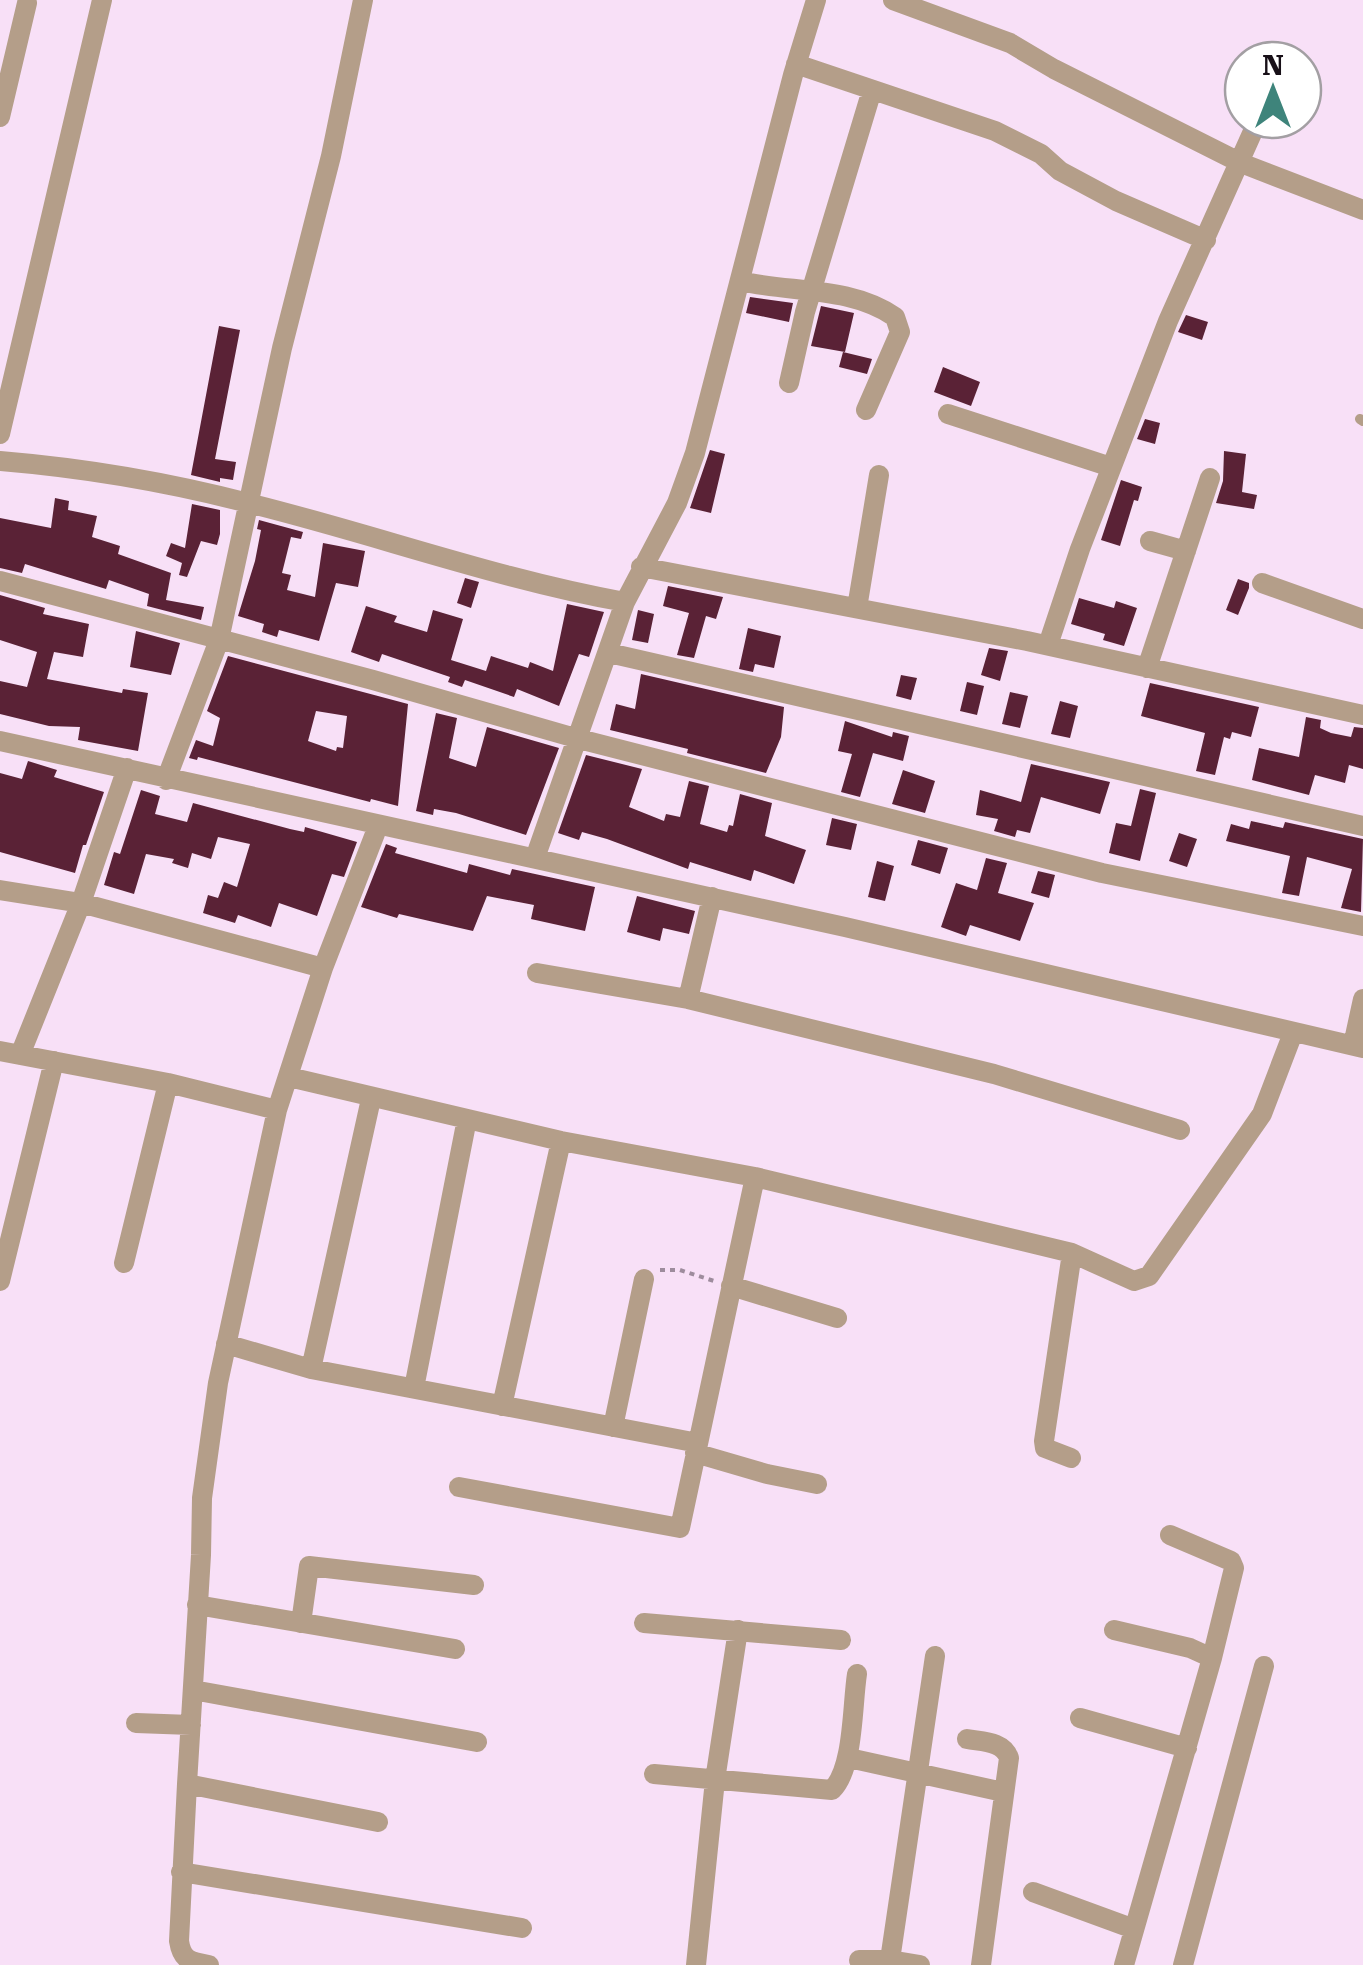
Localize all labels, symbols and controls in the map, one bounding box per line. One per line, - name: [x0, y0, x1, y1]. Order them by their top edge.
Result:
- north arrow: [1223, 40, 1323, 140]
- text: N: [1262, 49, 1284, 82]

